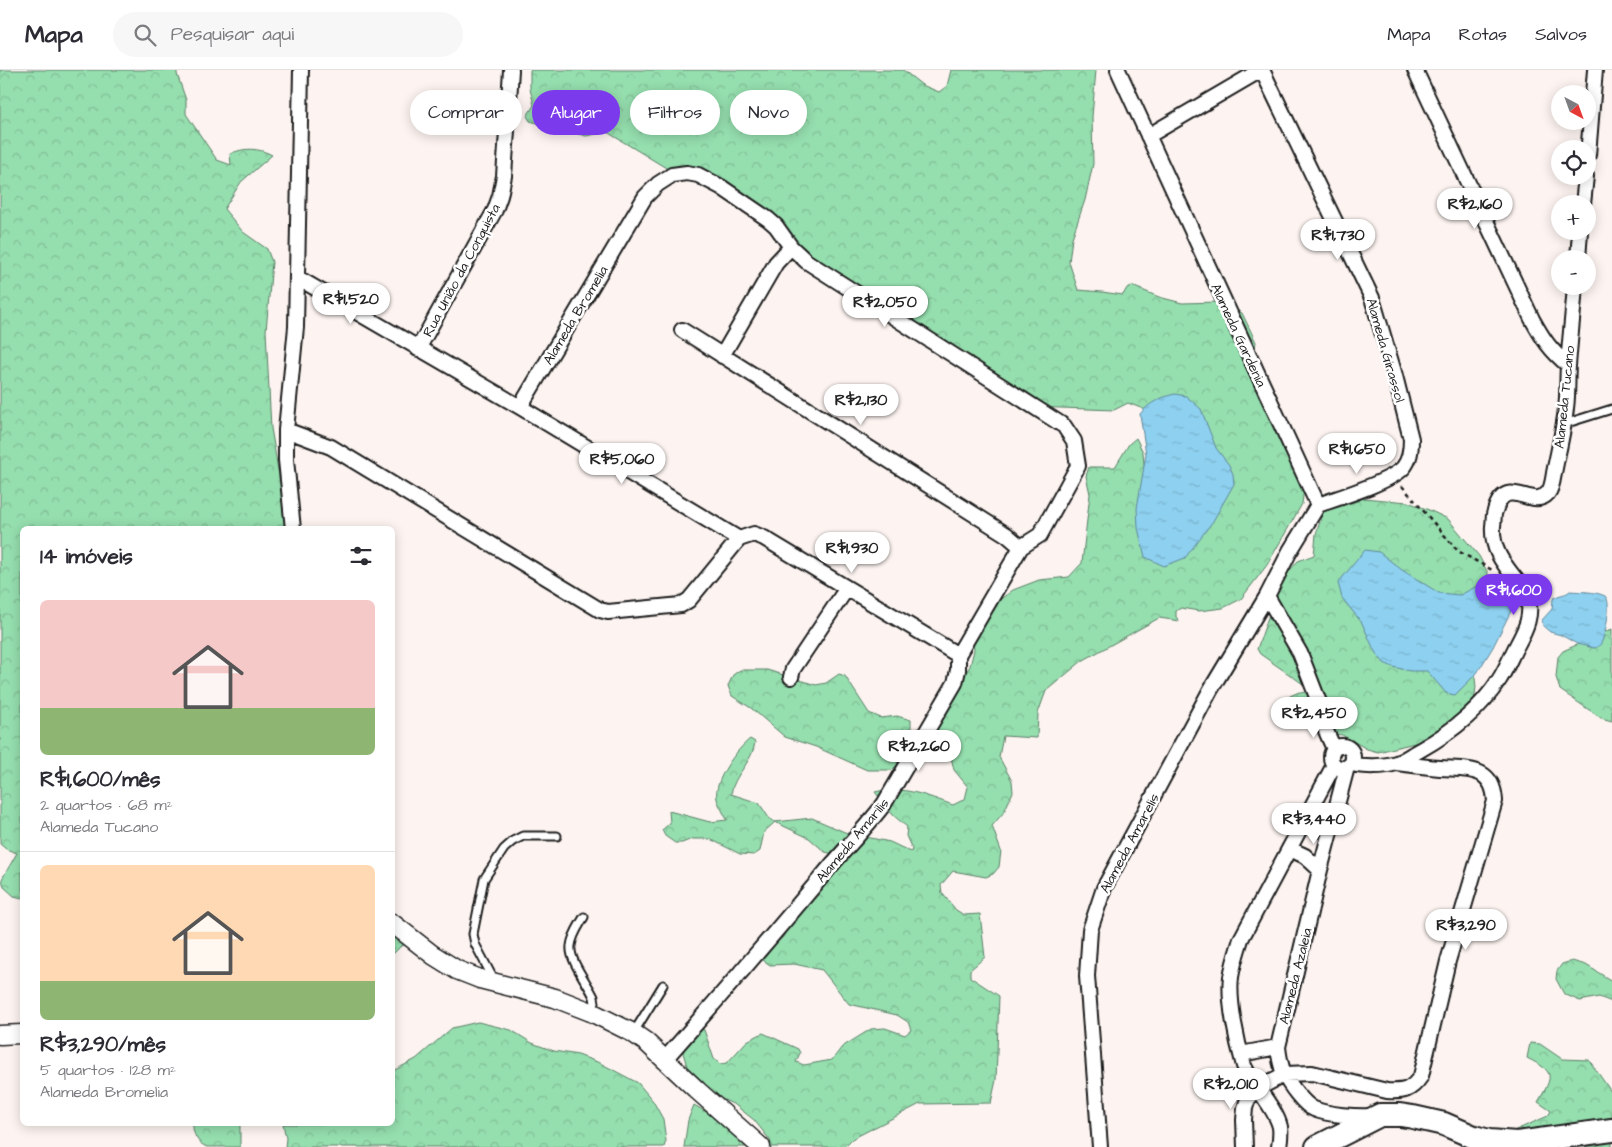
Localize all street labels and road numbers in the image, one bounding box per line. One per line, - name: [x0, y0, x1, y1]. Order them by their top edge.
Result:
- street label: Rua União da Conquista: [418, 200, 506, 341]
- street label: Alameda Bromelia: [538, 262, 613, 369]
- street label: Alameda Gardenia: [1205, 280, 1271, 391]
- street label: Alameda Girassol: [1361, 296, 1409, 405]
- street label: Alameda Tucano: [1550, 345, 1580, 450]
- street label: Alameda Amarelis: [1095, 790, 1165, 897]
- street label: Alameda Amarilis: [811, 794, 894, 887]
- street label: Alameda Azaleia: [1274, 926, 1318, 1027]

